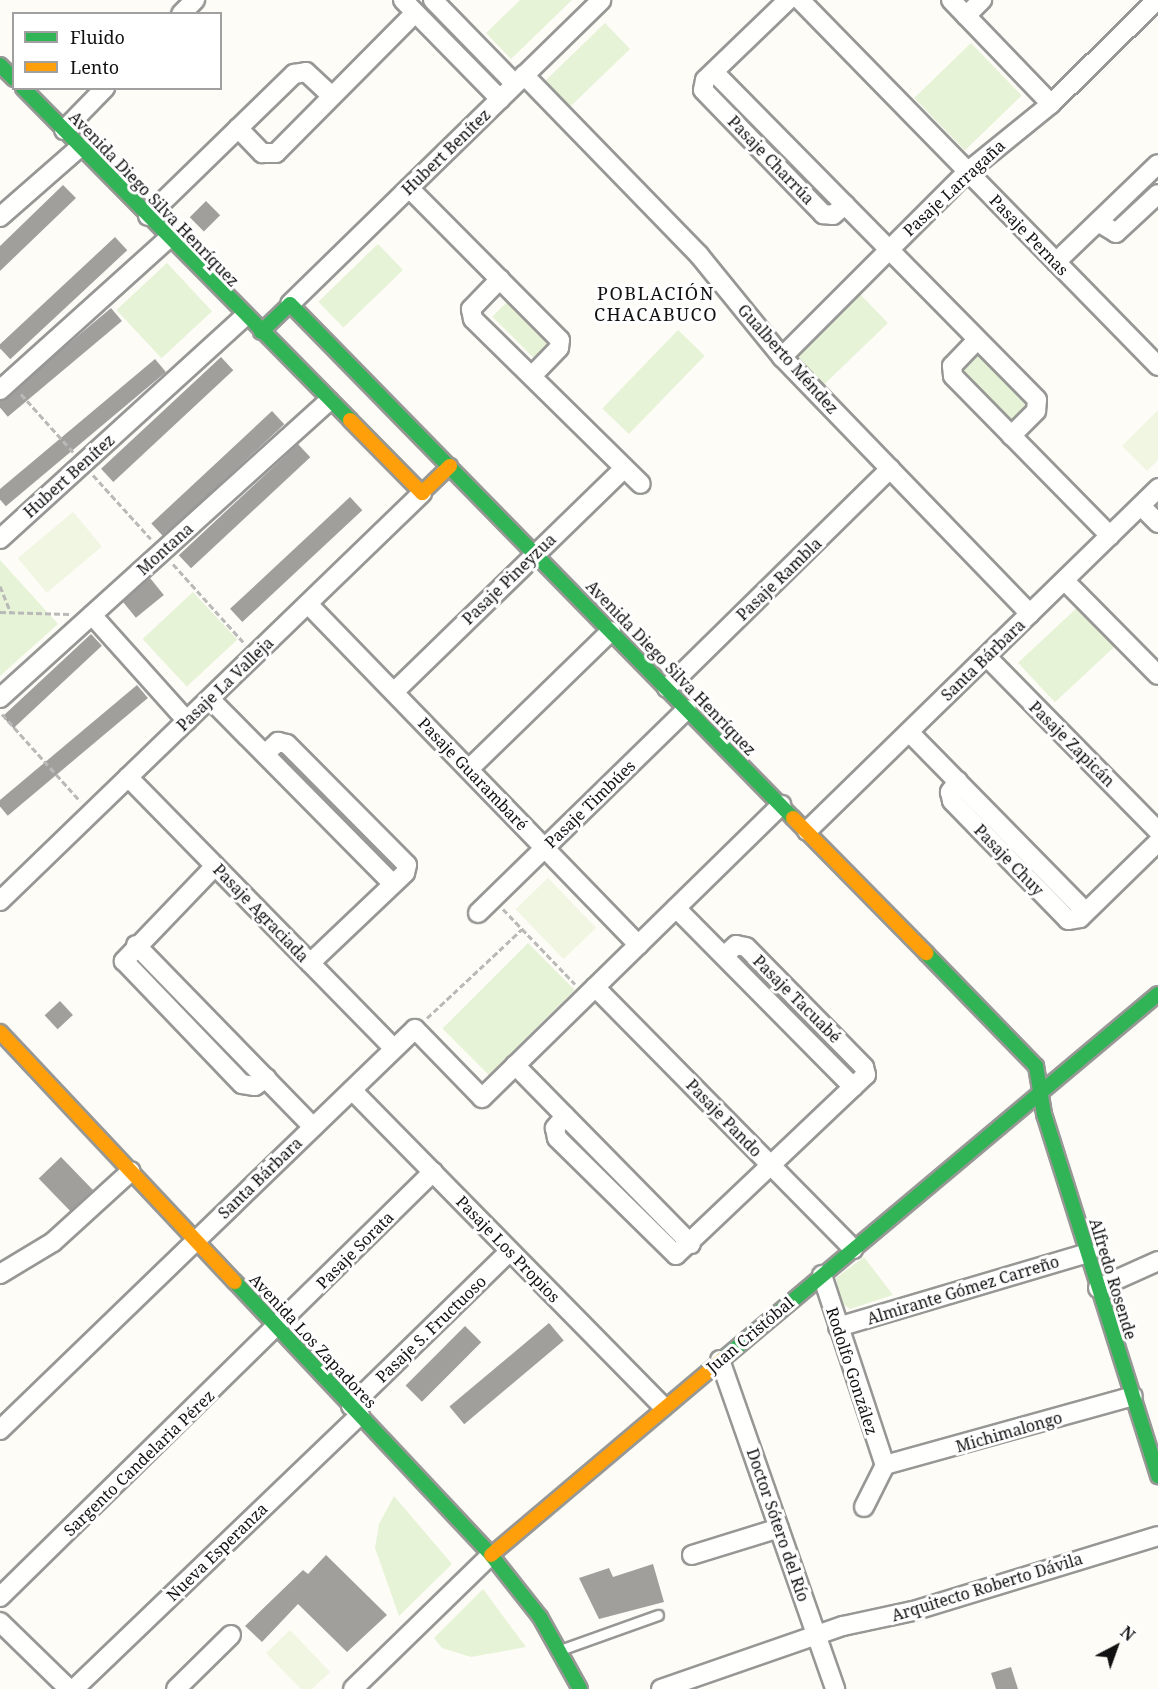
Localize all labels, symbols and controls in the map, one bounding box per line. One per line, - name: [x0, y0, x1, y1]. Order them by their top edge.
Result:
- legend: [12, 12, 222, 90]
- text: Fluido: [70, 25, 125, 49]
- text: Lento: [70, 55, 119, 79]
- street label: Hubert Benítez: [398, 105, 494, 199]
- street label: Avenida Diego Silva Henríquez: [65, 107, 243, 291]
- street label: Pasaje Charrúa: [724, 112, 818, 208]
- street label: Pasaje Larragaña: [899, 136, 1009, 240]
- street label: Pasaje Pernas: [986, 191, 1072, 279]
- district label: POBLACIÓN CHACABUCO: [594, 283, 718, 326]
- street label: Gualberto Méndez: [734, 300, 842, 418]
- street label: Hubert Benítez: [20, 430, 118, 522]
- street label: Montana: [133, 519, 197, 579]
- street label: Pasaje Pineyzua: [458, 530, 560, 628]
- street label: Pasaje Rambla: [732, 534, 826, 624]
- street label: Avenida Diego Silva Henríquez: [582, 576, 760, 760]
- street label: Santa Bárbara: [937, 615, 1029, 705]
- street label: Pasaje La Valleja: [173, 633, 277, 735]
- street label: Pasaje Zapicán: [1025, 697, 1119, 791]
- street label: Pasaje Guarambaré: [414, 714, 532, 834]
- street label: Pasaje Timbúes: [541, 756, 639, 852]
- street label: Pasaje Chuy: [970, 820, 1048, 900]
- street label: Pasaje Agraciada: [209, 860, 313, 966]
- street label: Pasaje Tacuabé: [749, 951, 845, 1047]
- street label: Pasaje Pando: [682, 1075, 766, 1161]
- street label: Santa Bárbara: [214, 1133, 306, 1223]
- street label: Pasaje Los Propios: [452, 1192, 564, 1306]
- street label: Pasaje Sorata: [312, 1207, 398, 1293]
- street label: Alfredo Rosende: [1085, 1216, 1141, 1342]
- street label: Almirante Gómez Carreño: [865, 1252, 1061, 1328]
- street label: Avenida Los Zapadores: [246, 1270, 380, 1412]
- street label: Pasaje S. Fructuoso: [372, 1271, 490, 1387]
- street label: Juan Cristóbal: [703, 1293, 797, 1377]
- street label: Rodolfo González: [822, 1305, 882, 1437]
- street label: Sargento Candelaria Pérez: [60, 1386, 218, 1540]
- street label: Michimalongo: [954, 1408, 1064, 1456]
- street label: Doctor Sótero del Río: [743, 1446, 813, 1604]
- street label: Nueva Esperanza: [163, 1499, 271, 1605]
- street label: Arquitecto Roberto Dávila: [889, 1549, 1085, 1625]
- north arrow: [1086, 1617, 1146, 1677]
- text: N: [1116, 1621, 1140, 1646]

